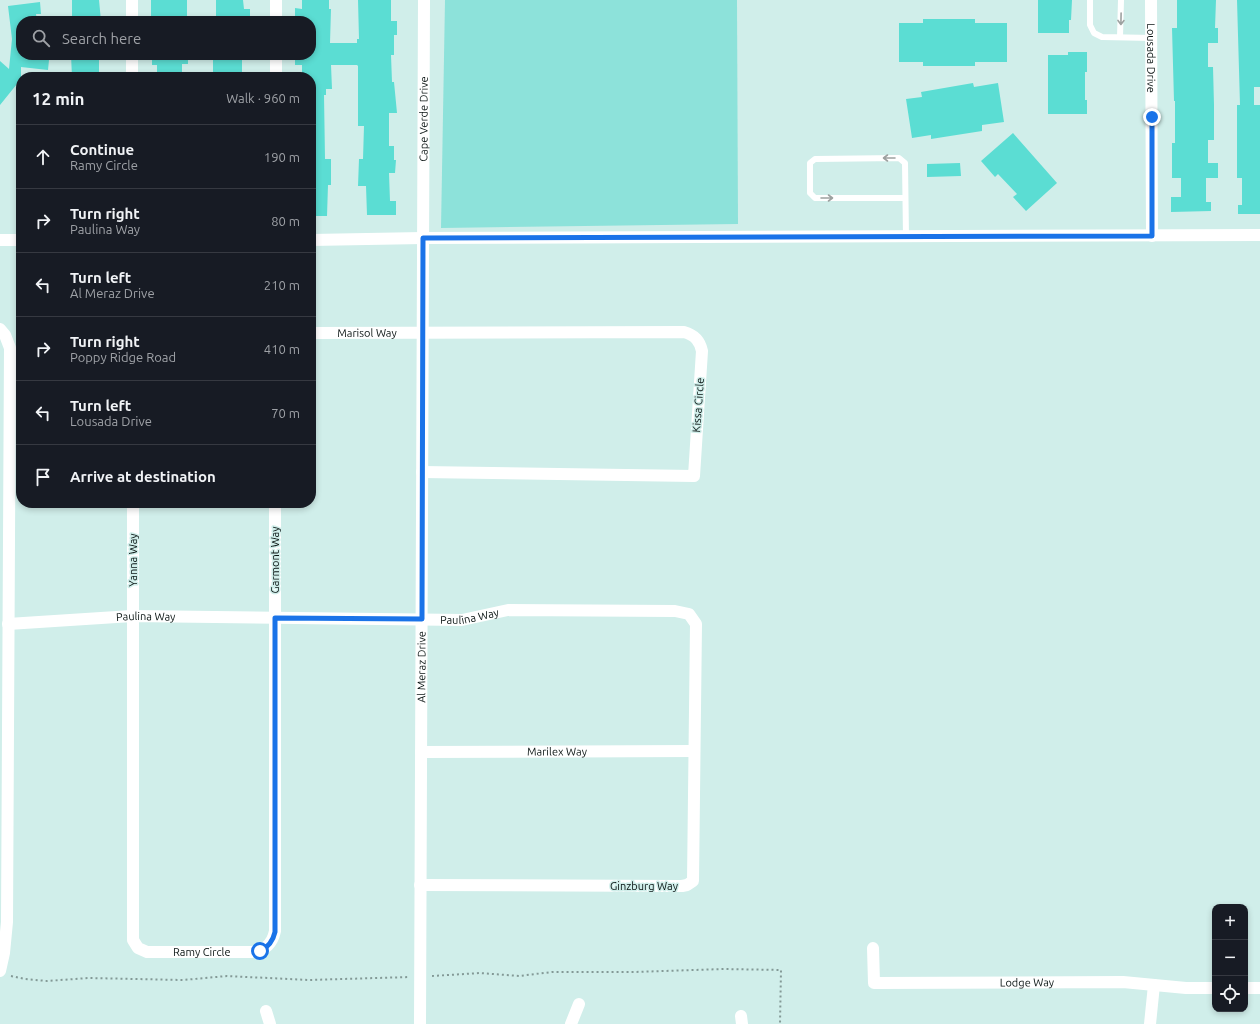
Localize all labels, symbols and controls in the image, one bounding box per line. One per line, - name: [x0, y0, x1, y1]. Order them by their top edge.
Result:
- one-way arrow: [1117, 12, 1125, 25]
- search box: [16, 16, 316, 60]
- street label: Lousada Drive: [1145, 23, 1157, 93]
- icon: search: [30, 27, 52, 49]
- text: Search here: [62, 30, 141, 47]
- street label: Cape Verde Drive: [417, 76, 430, 162]
- text: 12 min: [32, 89, 85, 108]
- text: Walk · 960 m: [226, 91, 300, 105]
- route end: [1143, 108, 1161, 126]
- text: Continue: [70, 141, 134, 158]
- icon: ahead: [32, 146, 54, 168]
- text: 190 m: [264, 150, 300, 164]
- one-way arrow: [883, 154, 896, 162]
- text: Ramy Circle: [70, 158, 138, 172]
- one-way arrow: [820, 194, 833, 202]
- text: Turn right: [70, 205, 140, 222]
- icon: right: [32, 210, 54, 232]
- text: 80 m: [271, 214, 300, 228]
- text: Paulina Way: [70, 222, 140, 236]
- text: Turn left: [70, 269, 131, 286]
- icon: left: [32, 274, 54, 296]
- text: 210 m: [264, 278, 300, 292]
- text: Al Meraz Drive: [70, 286, 155, 300]
- street label: Marisol Way: [337, 327, 398, 339]
- text: Turn right: [70, 333, 140, 350]
- icon: right: [32, 338, 54, 360]
- text: 410 m: [264, 342, 300, 356]
- text: Poppy Ridge Road: [70, 350, 176, 364]
- street label: Kissa Circle: [690, 377, 706, 433]
- text: Turn left: [70, 397, 131, 414]
- icon: left: [32, 402, 54, 424]
- text: 70 m: [271, 406, 300, 420]
- text: Lousada Drive: [70, 414, 152, 428]
- icon: arrive: [32, 466, 54, 488]
- text: Arrive at destination: [70, 468, 216, 485]
- street label: Garmont Way: [269, 526, 281, 594]
- street label: Yanna Way: [127, 533, 139, 587]
- street label: Paulina Way: [440, 606, 501, 626]
- street label: Paulina Way: [116, 610, 176, 623]
- street label: Al Meraz Drive: [415, 631, 428, 703]
- street label: Marilex Way: [527, 745, 588, 758]
- street label: Ginzburg Way: [610, 880, 679, 892]
- map controls: [1212, 904, 1248, 1012]
- button: +: [1212, 904, 1248, 940]
- button: −: [1212, 940, 1248, 976]
- route start: [251, 942, 269, 960]
- street label: Ramy Circle: [173, 946, 230, 958]
- street label: Lodge Way: [1000, 976, 1055, 988]
- button: locate: [1212, 976, 1248, 1012]

